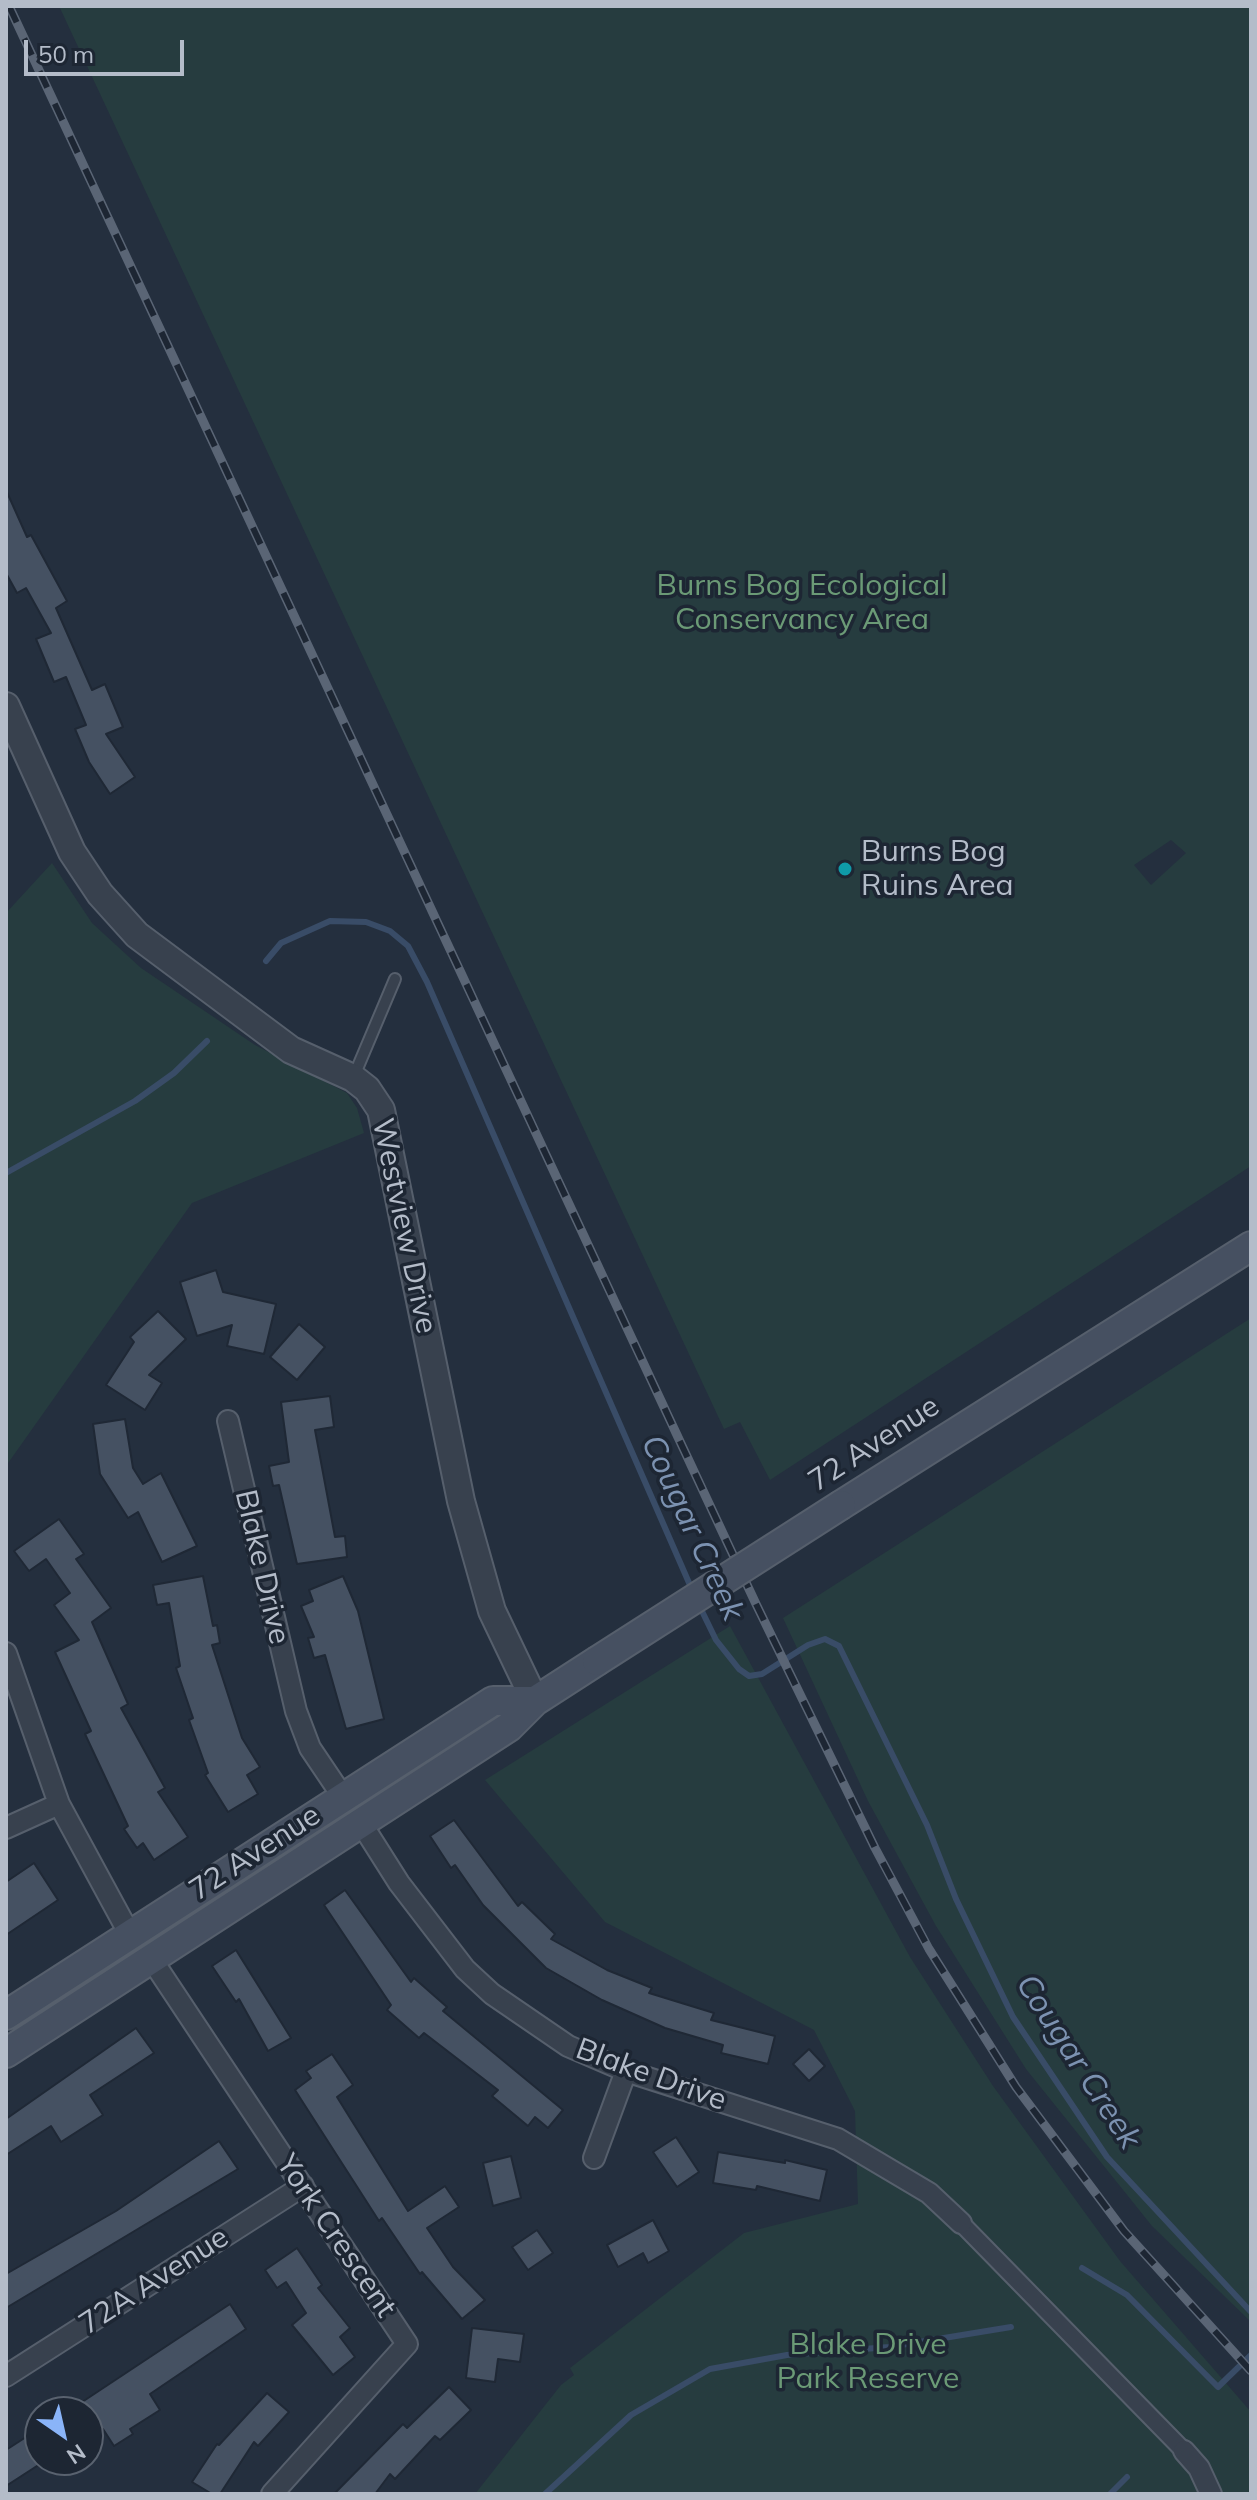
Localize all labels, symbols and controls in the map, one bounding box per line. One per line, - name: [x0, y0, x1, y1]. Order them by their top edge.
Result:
- scale bar: [28, 24, 188, 74]
- text: 50 m: [38, 39, 94, 69]
- park label: Burns Bog Ecological Conservancy Area: [657, 568, 947, 638]
- place label: Burns Bog Ruins Area: [861, 834, 1014, 904]
- marker: Burns Bog Ruins Area: [836, 860, 854, 878]
- street label: Westview Drive: [364, 1115, 444, 1337]
- street label: 72 Avenue: [802, 1389, 946, 1499]
- water label: Cougar Creek: [632, 1429, 752, 1627]
- street label: Blake Drive: [227, 1486, 297, 1648]
- street label: 72 Avenue: [183, 1798, 327, 1908]
- water label: Cougar Creek: [1007, 1967, 1149, 2157]
- street label: Blake Drive: [571, 2031, 731, 2119]
- street label: York Crescent: [268, 2148, 404, 2324]
- street label: 72A Avenue: [73, 2220, 235, 2342]
- park label: Blake Drive Park Reserve: [777, 2327, 959, 2398]
- north arrow: [24, 2396, 104, 2476]
- text: N: [62, 2438, 91, 2470]

